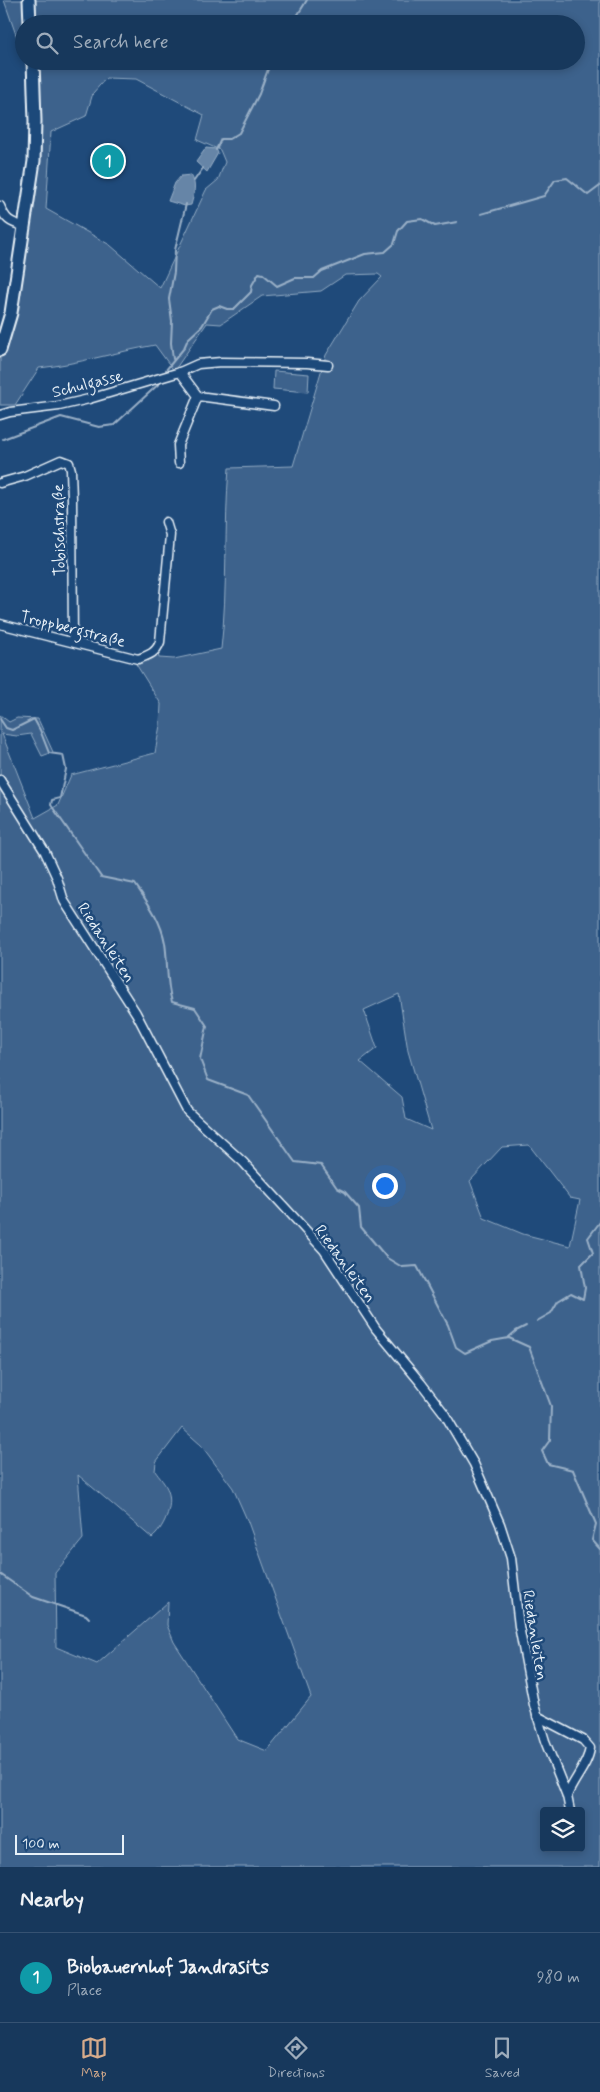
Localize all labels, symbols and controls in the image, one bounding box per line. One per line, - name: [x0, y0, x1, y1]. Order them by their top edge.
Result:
- search box: [15, 15, 585, 70]
- icon: search: [33, 29, 61, 57]
- text: Search here: [73, 30, 169, 55]
- pin: 1: [92, 142, 124, 180]
- street label: Schulgasse: [50, 365, 126, 404]
- street label: Tobischstraße: [48, 484, 71, 576]
- street label: Troppbergstraße: [18, 606, 128, 654]
- street label: Riedanleiten: [72, 899, 139, 987]
- your location: [372, 1173, 398, 1199]
- street label: Riedanleiten: [309, 1221, 380, 1307]
- street label: Riedanleiten: [517, 1589, 552, 1682]
- map controls: [540, 1807, 585, 1852]
- button: layers: [540, 1807, 585, 1852]
- scale bar: [15, 1832, 124, 1855]
- text: 100 m: [22, 1835, 60, 1853]
- text: Nearby: [20, 1886, 84, 1914]
- text: Biobauernhof Jandrasits: [67, 1955, 269, 1980]
- text: 1: [32, 1967, 40, 1988]
- text: 980 m: [537, 1967, 580, 1988]
- text: Place: [67, 1980, 102, 2001]
- tab: Map: [80, 2034, 108, 2082]
- tab: Directions: [268, 2034, 325, 2082]
- tab: Saved: [485, 2034, 520, 2082]

